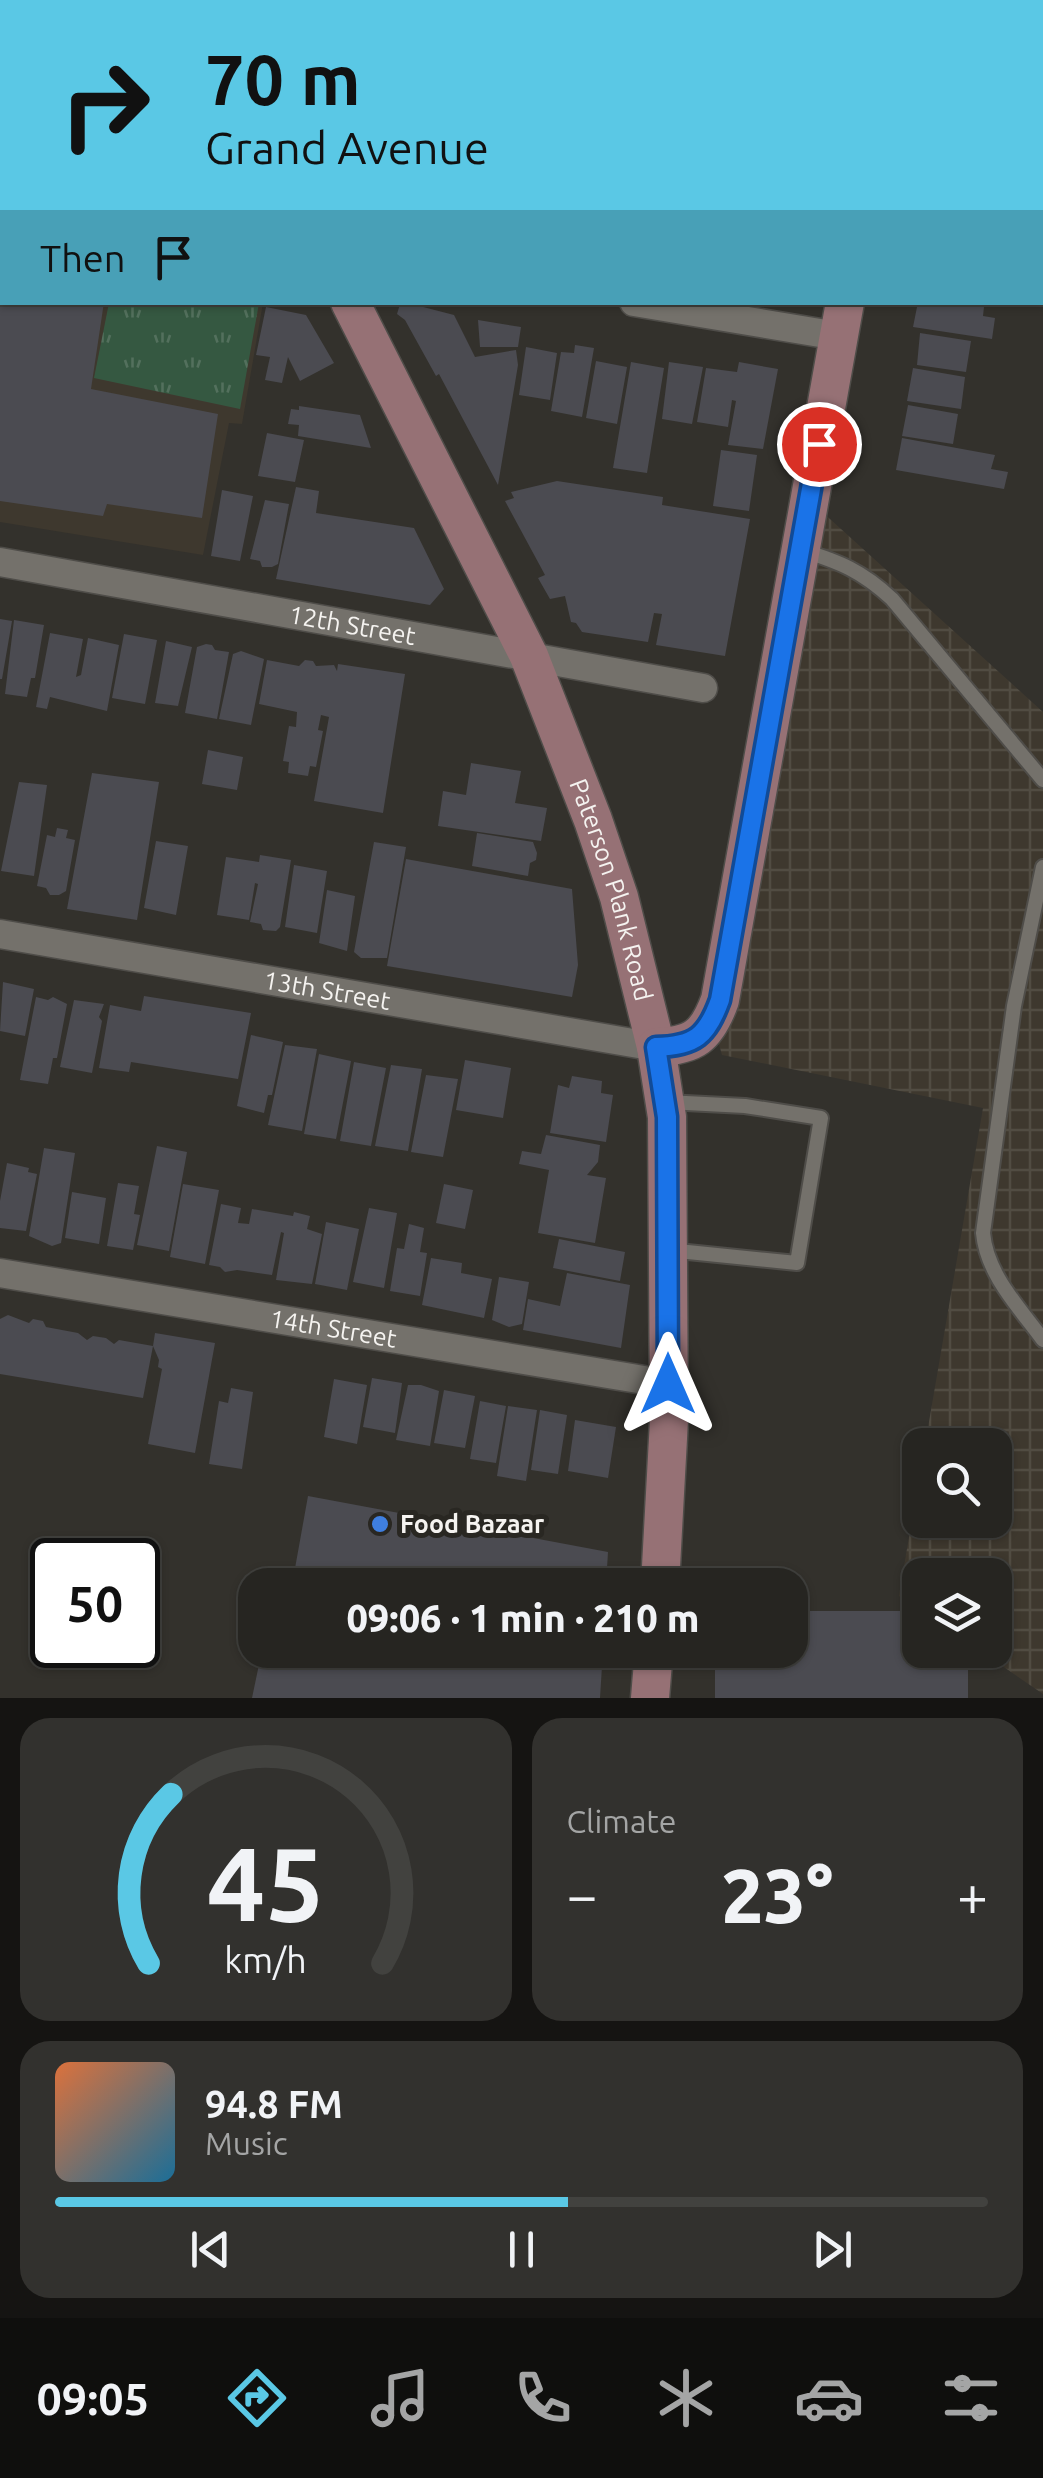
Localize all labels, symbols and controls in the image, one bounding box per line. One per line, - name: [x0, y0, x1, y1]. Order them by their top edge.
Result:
- icon: right: [40, 40, 170, 170]
- text: 70 m: [205, 40, 361, 118]
- text: Grand Avenue: [205, 122, 489, 173]
- icon: arrive: [146, 230, 201, 285]
- text: Then: [40, 237, 126, 279]
- pin: [777, 402, 862, 487]
- icon: arrive: [792, 417, 847, 472]
- street label: 12th Street: [287, 600, 418, 650]
- street label: Paterson Plank Road: [564, 775, 658, 1004]
- street label: 13th Street: [262, 966, 393, 1015]
- street label: 14th Street: [268, 1304, 399, 1353]
- position arrow: [616, 1332, 720, 1436]
- map controls: [902, 1428, 1012, 1668]
- button: search: [902, 1428, 1012, 1538]
- place label: Food Bazaar: [400, 1510, 545, 1538]
- marker: Food Bazaar: [369, 1513, 391, 1535]
- speed limit sign: 50: [30, 1538, 160, 1668]
- button: layers: [902, 1558, 1012, 1668]
- text: 09:06 · 1 min · 210 m: [346, 1597, 700, 1639]
- text: Climate: [567, 1803, 677, 1839]
- text: 45: [207, 1824, 324, 1941]
- text: 23°: [721, 1853, 833, 1937]
- text: −: [567, 1864, 598, 1925]
- text: +: [957, 1864, 988, 1925]
- text: km/h: [224, 1940, 307, 1980]
- text: 94.8 FM: [205, 2083, 343, 2125]
- text: Music: [205, 2125, 288, 2161]
- icon: previous: [183, 2222, 238, 2277]
- icon: pause: [494, 2222, 549, 2277]
- icon: next: [805, 2222, 860, 2277]
- icon: directions: [222, 2363, 292, 2433]
- icon: music: [365, 2363, 435, 2433]
- icon: phone: [508, 2363, 578, 2433]
- icon: climate: [651, 2363, 721, 2433]
- icon: car: [794, 2363, 864, 2433]
- icon: filters: [936, 2363, 1006, 2433]
- text: 09:05: [36, 2373, 149, 2424]

